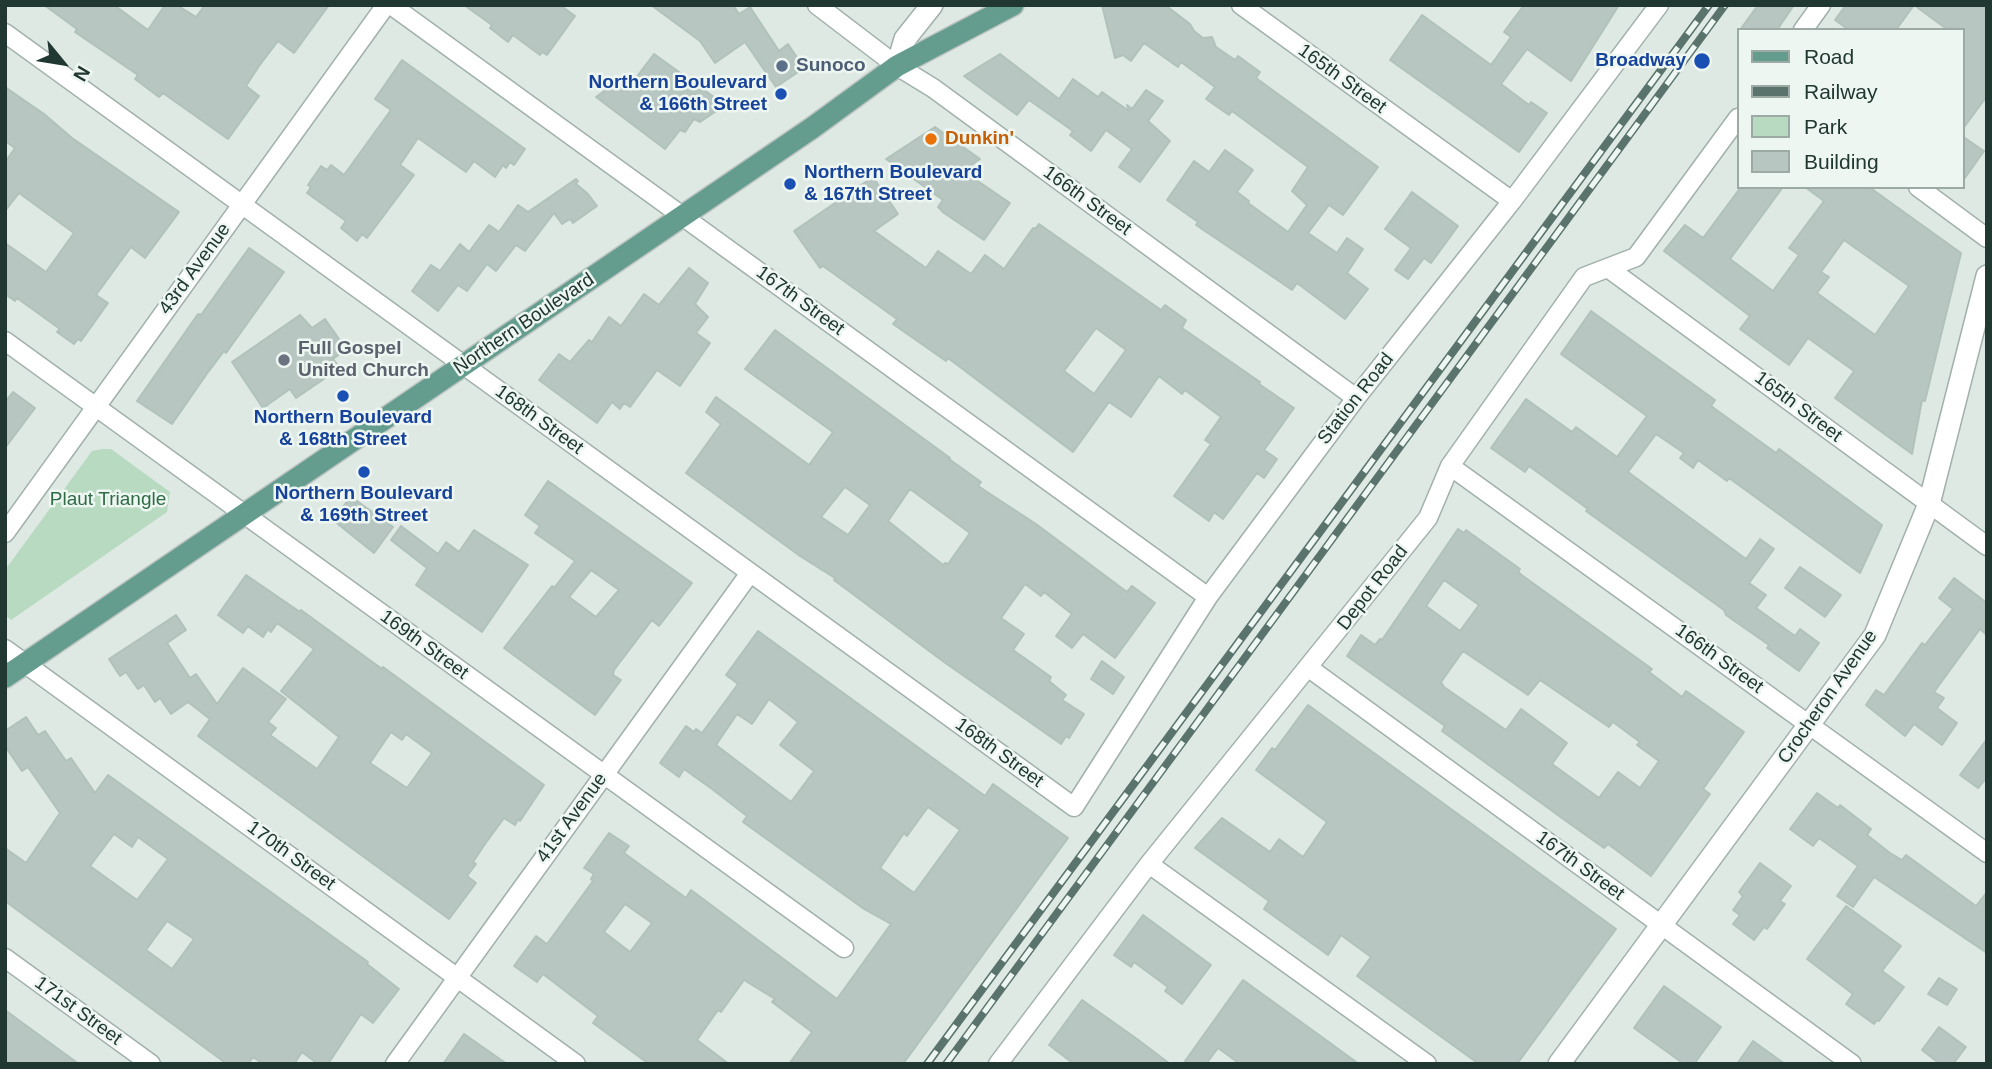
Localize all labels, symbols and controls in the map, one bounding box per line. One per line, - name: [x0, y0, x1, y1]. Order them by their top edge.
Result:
- north arrow: [28, 28, 98, 98]
- legend: [1736, 28, 1964, 189]
- street label: 165th Street: [1293, 39, 1391, 119]
- text: Road: [1804, 45, 1854, 68]
- place label: Broadway: [1595, 50, 1686, 72]
- marker: Broadway: [1692, 51, 1712, 71]
- place label: Sunoco: [796, 55, 866, 77]
- marker: Sunoco: [774, 58, 790, 74]
- text: N: [69, 63, 94, 85]
- place label: Northern Boulevard & 166th Street: [589, 72, 767, 116]
- text: Railway: [1804, 80, 1878, 103]
- marker: Northern Boulevard & 166th Street: [773, 86, 789, 102]
- text: Park: [1804, 115, 1847, 138]
- place label: Dunkin': [945, 128, 1014, 150]
- marker: Dunkin': [923, 131, 939, 147]
- text: Building: [1804, 150, 1879, 173]
- street label: 166th Street: [1038, 161, 1136, 241]
- place label: Northern Boulevard & 167th Street: [804, 162, 982, 206]
- marker: Northern Boulevard & 167th Street: [782, 176, 798, 192]
- street label: 43rd Avenue: [154, 219, 236, 319]
- street label: 167th Street: [751, 261, 849, 341]
- street label: Northern Boulevard: [449, 268, 599, 380]
- place label: Full Gospel United Church: [298, 338, 429, 382]
- street label: Station Road: [1313, 349, 1399, 449]
- marker: Full Gospel United Church: [276, 352, 292, 368]
- street label: 165th Street: [1750, 367, 1846, 447]
- street label: 168th Street: [490, 380, 588, 460]
- marker: Northern Boulevard & 168th Street: [335, 388, 351, 404]
- place label: Northern Boulevard & 168th Street: [254, 407, 432, 451]
- marker: Northern Boulevard & 169th Street: [356, 464, 372, 480]
- place label: Northern Boulevard & 169th Street: [275, 483, 453, 527]
- park label: Plaut Triangle: [50, 489, 166, 511]
- street label: Depot Road: [1333, 541, 1413, 635]
- street label: 169th Street: [375, 605, 473, 685]
- street label: 166th Street: [1670, 619, 1768, 699]
- street label: Crocheron Avenue: [1773, 626, 1883, 768]
- street label: 168th Street: [950, 713, 1048, 793]
- street label: 41st Avenue: [532, 769, 612, 867]
- street label: 170th Street: [242, 816, 340, 896]
- street label: 167th Street: [1531, 826, 1629, 906]
- street label: 171st Street: [30, 972, 126, 1050]

